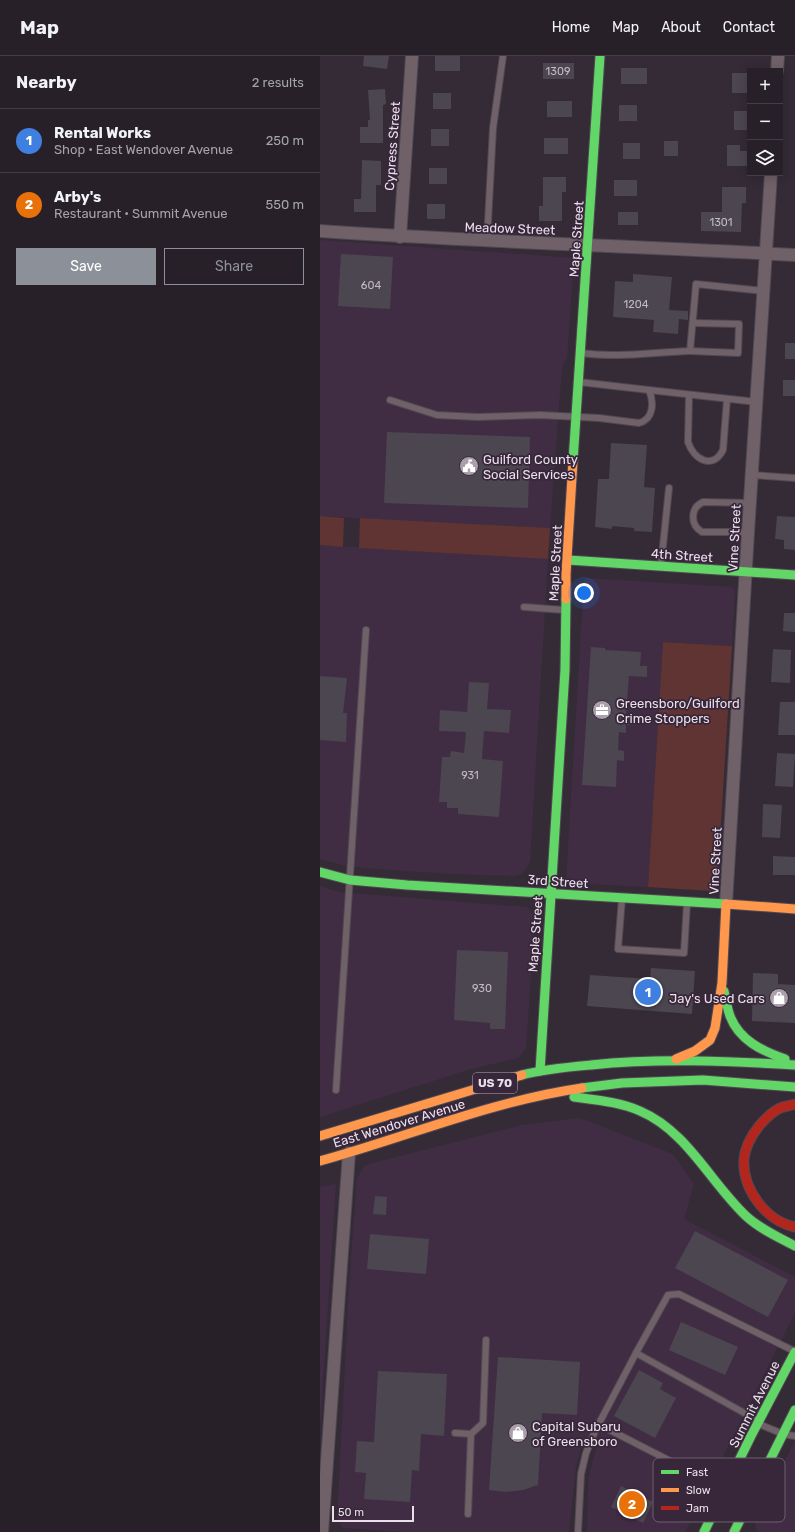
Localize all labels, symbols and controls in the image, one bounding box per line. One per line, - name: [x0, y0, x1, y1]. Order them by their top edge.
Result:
- text: Map: [20, 16, 59, 39]
- text: Home: [552, 19, 590, 36]
- text: Map: [612, 19, 639, 36]
- text: About: [661, 19, 701, 36]
- text: Contact: [723, 19, 775, 36]
- house number: 1309: [546, 65, 570, 78]
- map controls: [747, 68, 783, 176]
- button: +: [747, 68, 783, 104]
- text: Nearby: [16, 72, 77, 92]
- text: 2 results: [252, 75, 304, 90]
- street label: Cypress Street: [382, 101, 403, 191]
- button: −: [747, 104, 783, 140]
- text: Rental Works: [54, 124, 151, 142]
- text: 1: [26, 133, 32, 148]
- text: 250 m: [266, 133, 304, 148]
- button: layers: [747, 140, 783, 176]
- text: Shop · East Wendover Avenue: [54, 142, 233, 157]
- text: Arby's: [54, 188, 101, 206]
- text: 2: [25, 197, 33, 212]
- text: 550 m: [266, 197, 304, 212]
- street label: Maple Street: [566, 200, 587, 278]
- text: Restaurant · Summit Avenue: [54, 206, 228, 221]
- house number: 1301: [709, 216, 733, 229]
- street label: Meadow Street: [464, 219, 556, 238]
- button: Save: [16, 248, 156, 285]
- button: Share: [164, 248, 304, 285]
- house number: 604: [361, 279, 381, 292]
- house number: 1204: [624, 298, 649, 311]
- place label: Guilford County Social Services: [483, 452, 578, 482]
- public building icon: Guilford County Social Services: [458, 455, 480, 477]
- street label: Vine Street: [725, 504, 744, 572]
- street label: Maple Street: [546, 524, 565, 602]
- street label: 4th Street: [651, 546, 713, 565]
- your location: [574, 583, 594, 603]
- place label: Greensboro/Guilford Crime Stoppers: [616, 696, 740, 726]
- office icon: Greensboro/Guilford Crime Stoppers: [591, 699, 613, 721]
- house number: 931: [461, 769, 479, 782]
- street label: Vine Street: [706, 827, 725, 895]
- street label: 3rd Street: [527, 872, 589, 891]
- street label: Maple Street: [525, 895, 546, 973]
- pin: 1: [635, 977, 661, 1007]
- house number: 930: [472, 982, 492, 995]
- shop icon: Jay's Used Cars: [768, 987, 790, 1009]
- place label: Jay's Used Cars: [669, 991, 765, 1006]
- road number: US 70: [473, 1073, 517, 1093]
- street label: East Wendover Avenue: [331, 1096, 467, 1151]
- street label: Summit Avenue: [726, 1358, 783, 1450]
- place label: Capital Subaru of Greensboro: [532, 1419, 621, 1449]
- shop icon: Capital Subaru of Greensboro: [507, 1422, 529, 1444]
- legend: [653, 1458, 785, 1522]
- text: Fast: [686, 1466, 709, 1479]
- text: Slow: [686, 1484, 711, 1497]
- pin: 2: [619, 1489, 645, 1519]
- text: Jam: [686, 1502, 709, 1515]
- scale bar: [332, 1504, 414, 1523]
- text: 50 m: [338, 1506, 364, 1519]

